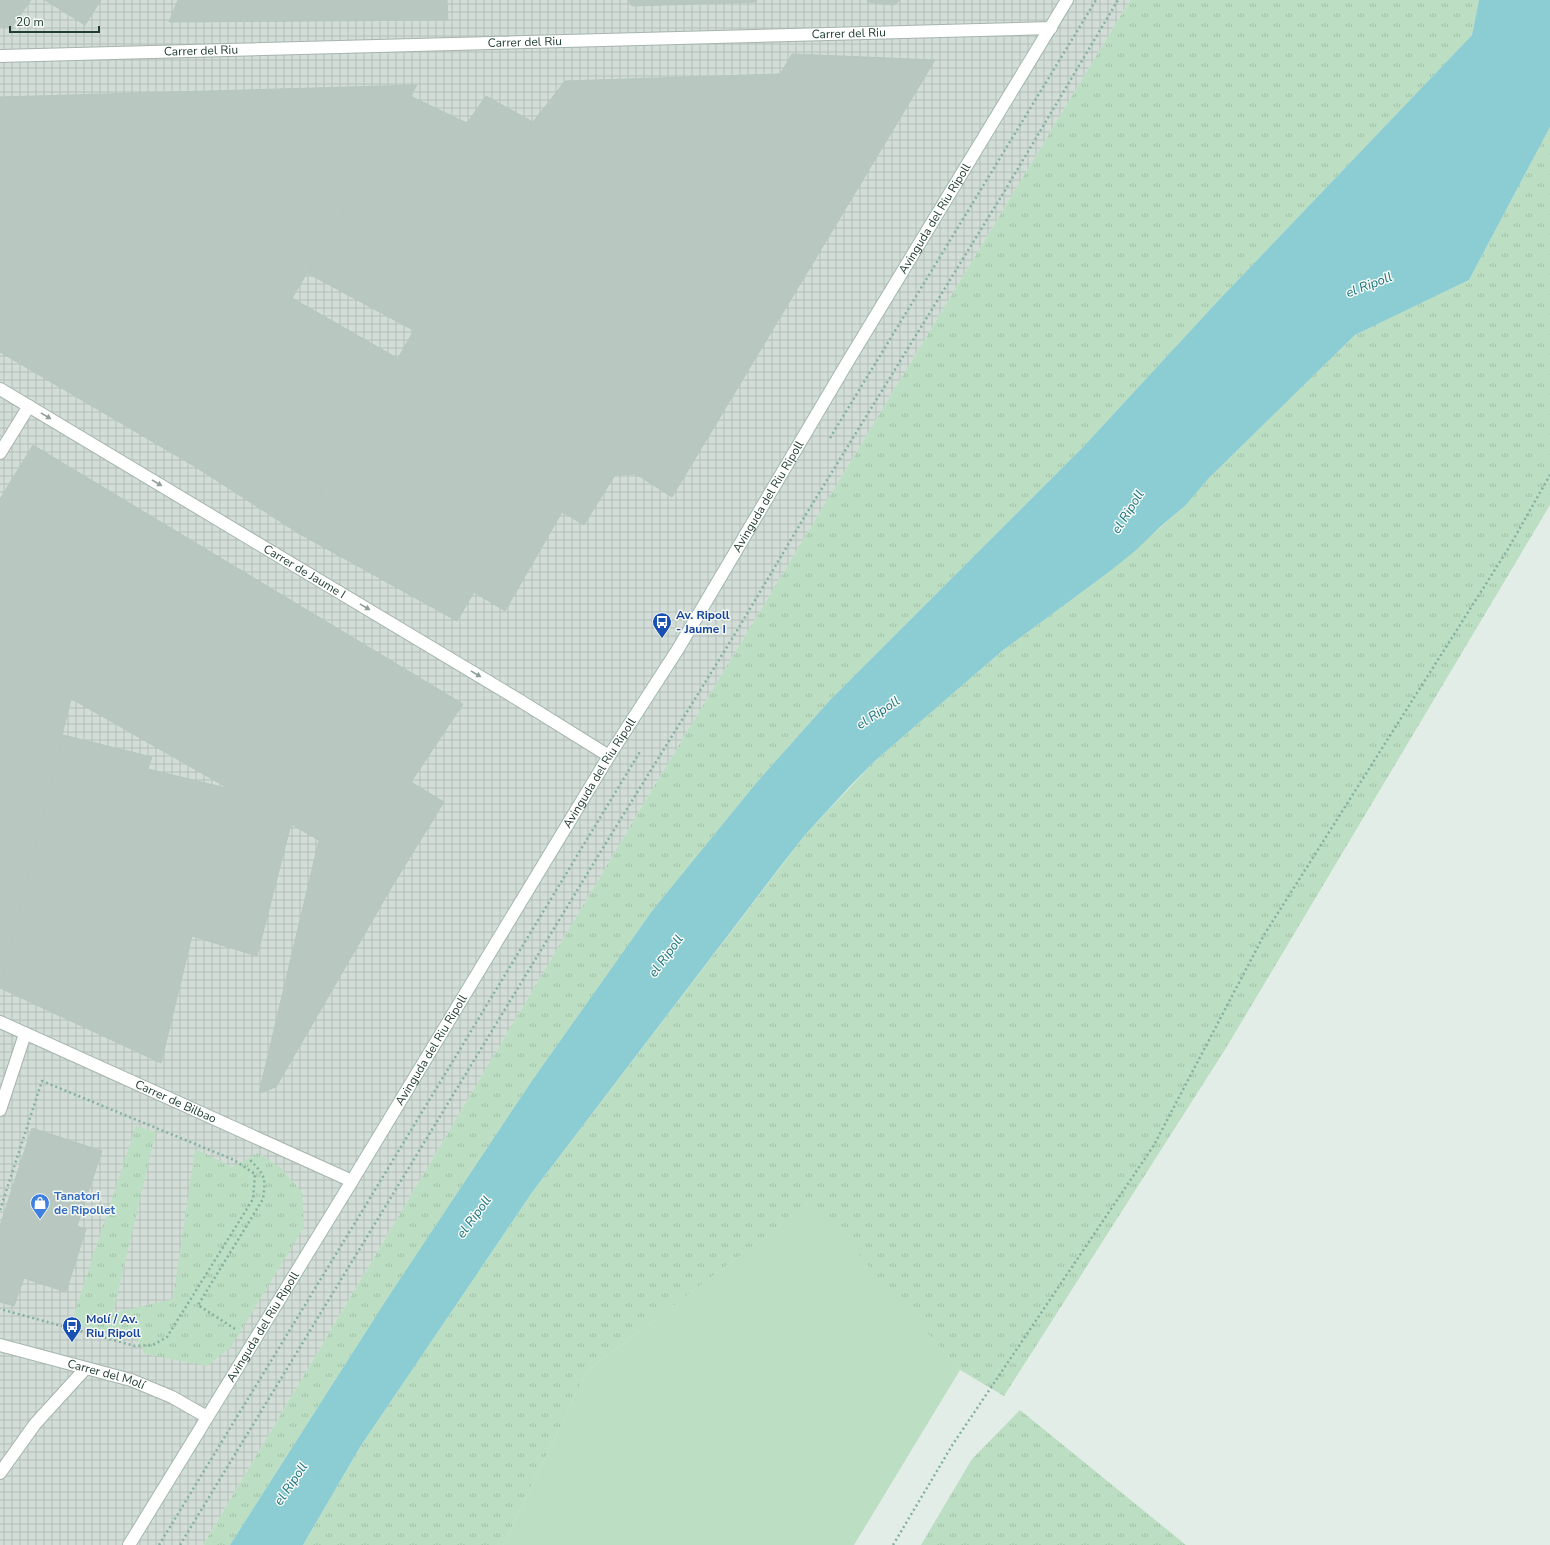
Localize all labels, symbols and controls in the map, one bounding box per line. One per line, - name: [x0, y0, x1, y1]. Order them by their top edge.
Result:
- scale bar: [10, 8, 99, 34]
- text: 20 m: [16, 14, 44, 30]
- street label: Carrer del Riu: [811, 24, 886, 42]
- street label: Carrer del Riu: [488, 33, 562, 51]
- street label: Carrer del Riu: [164, 42, 238, 60]
- street label: Avinguda del Riu Ripoll: [895, 160, 975, 277]
- water label: el Ripoll: [1343, 268, 1395, 302]
- one-way arrow: [40, 413, 52, 420]
- street label: Avinguda del Riu Ripoll: [729, 437, 807, 555]
- one-way arrow: [151, 479, 163, 486]
- water label: el Ripoll: [1108, 487, 1149, 537]
- street label: Carrer de Jaume I: [261, 541, 348, 602]
- one-way arrow: [360, 603, 370, 611]
- place label: Av. Ripoll - Jaume I: [676, 607, 730, 637]
- bus stop icon: Av. Ripoll - Jaume I: [651, 611, 673, 639]
- one-way arrow: [471, 670, 481, 678]
- water label: el Ripoll: [853, 692, 903, 734]
- street label: Avinguda del Riu Ripoll: [559, 714, 640, 831]
- water label: el Ripoll: [645, 931, 688, 981]
- street label: Avinguda del Riu Ripoll: [392, 991, 471, 1108]
- street label: Carrer de Bilbao: [133, 1076, 219, 1127]
- place label: Tanatori de Ripollet: [54, 1188, 115, 1218]
- shop icon: Tanatori de Ripollet: [29, 1192, 51, 1220]
- water label: el Ripoll: [453, 1192, 496, 1242]
- street label: Avinguda del Riu Ripoll: [223, 1268, 303, 1385]
- place label: Molí / Av. Riu Ripoll: [86, 1311, 141, 1341]
- bus stop icon: Molí / Av. Riu Ripoll: [61, 1315, 83, 1343]
- street label: Carrer del Molí: [66, 1355, 148, 1393]
- water label: el Ripoll: [270, 1459, 312, 1509]

